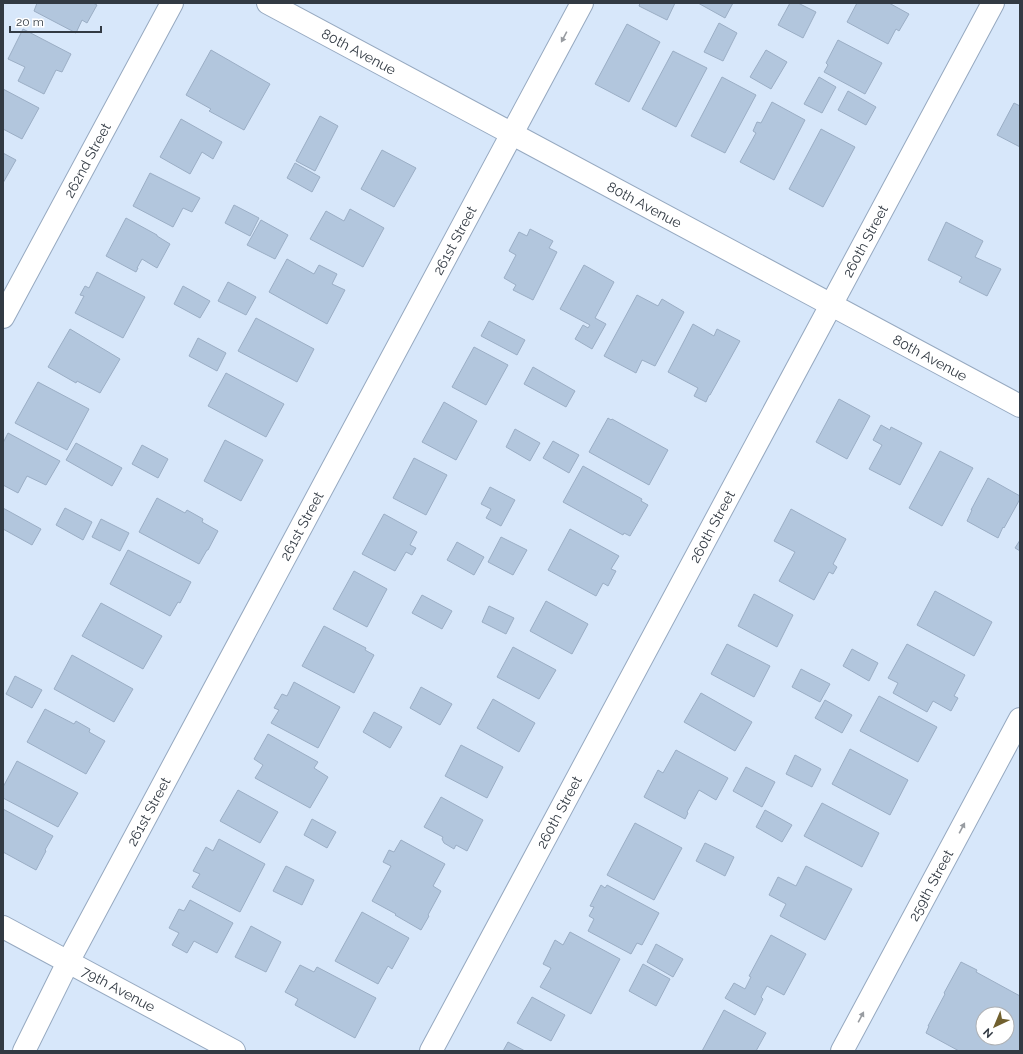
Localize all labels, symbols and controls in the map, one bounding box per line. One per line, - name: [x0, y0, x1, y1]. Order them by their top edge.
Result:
- scale bar: [10, 8, 101, 34]
- text: 20 m: [16, 15, 44, 29]
- street label: 80th Avenue: [319, 25, 399, 78]
- one-way arrow: [561, 32, 567, 43]
- street label: 262nd Street: [61, 120, 114, 200]
- street label: 80th Avenue: [604, 178, 684, 231]
- street label: 260th Street: [839, 202, 891, 280]
- street label: 261st Street: [430, 203, 480, 278]
- street label: 80th Avenue: [890, 331, 970, 384]
- street label: 260th Street: [686, 488, 738, 566]
- street label: 261st Street: [277, 489, 327, 563]
- street label: 260th Street: [533, 773, 585, 851]
- street label: 261st Street: [124, 774, 174, 849]
- one-way arrow: [958, 822, 965, 834]
- street label: 259th Street: [905, 847, 957, 924]
- street label: 79th Avenue: [79, 963, 158, 1015]
- north arrow: [975, 1006, 1015, 1046]
- one-way arrow: [857, 1011, 864, 1022]
- text: N: [981, 1025, 996, 1040]

